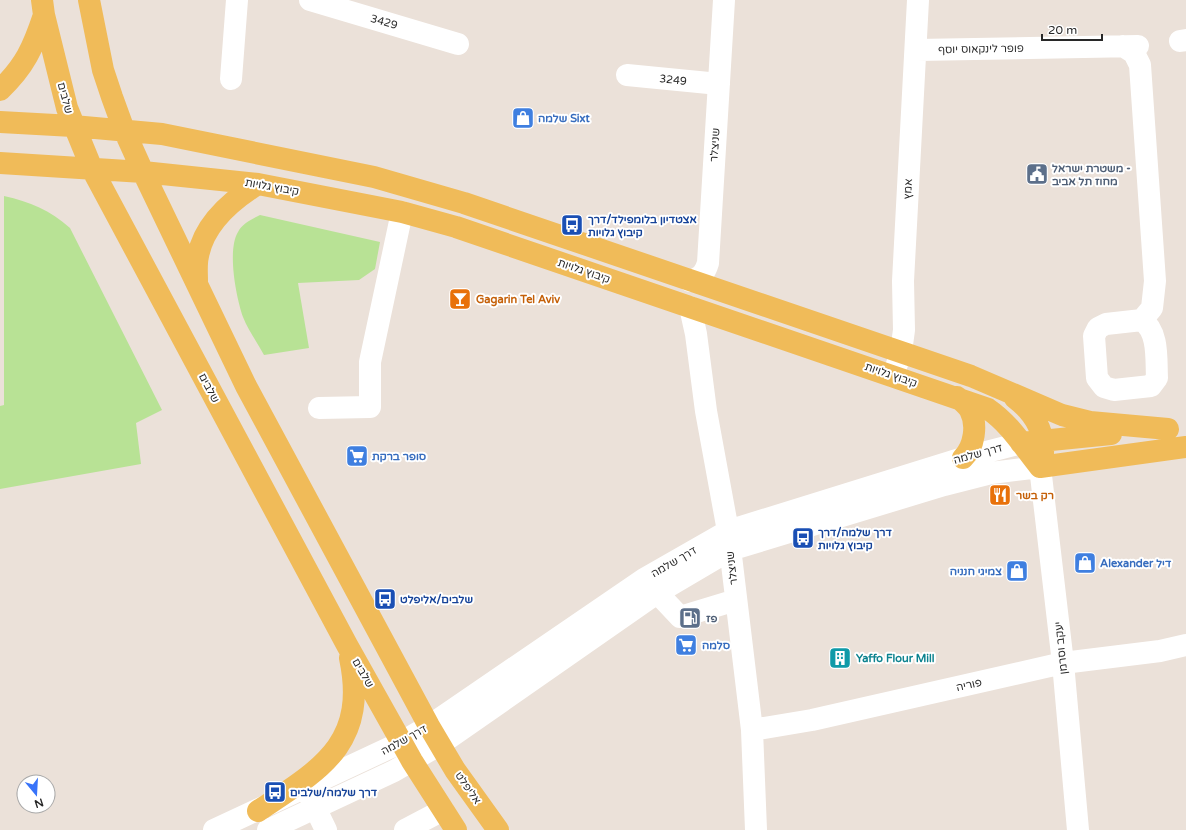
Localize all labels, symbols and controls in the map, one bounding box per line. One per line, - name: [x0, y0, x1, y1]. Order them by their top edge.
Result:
- street label: 3429: [369, 12, 399, 32]
- scale bar: [1042, 16, 1102, 42]
- text: 20 m: [1048, 23, 1077, 37]
- street label: פופר לינקאוס יוסף: [938, 42, 1024, 56]
- street label: 3249: [659, 72, 688, 88]
- street label: שלבים: [55, 81, 75, 115]
- shop icon: שלמה Sixt: [510, 105, 536, 131]
- place label: שלמה Sixt: [538, 112, 591, 125]
- street label: שניצלר: [707, 128, 723, 162]
- public building icon: משטרת ישראל - מחוז תל אביב: [1024, 161, 1050, 187]
- place label: משטרת ישראל - מחוז תל אביב: [1052, 162, 1131, 188]
- street label: קיבוץ גלויות: [244, 176, 300, 198]
- street label: אמץ: [901, 178, 915, 200]
- bus stop icon: אצטדיון בלומפילד/דרך קיבוץ גלויות: [559, 212, 585, 238]
- place label: אצטדיון בלומפילד/דרך קיבוץ גלויות: [588, 213, 697, 239]
- street label: קיבוץ גלויות: [556, 256, 612, 286]
- bar icon: Gagarin Tel Aviv: [447, 286, 473, 312]
- place label: Gagarin Tel Aviv: [476, 293, 560, 307]
- street label: קיבוץ גלויות: [863, 360, 919, 390]
- street label: שלבים: [196, 371, 222, 405]
- street label: דרך שלמה: [952, 441, 1004, 467]
- supermarket icon: סופר ברקת: [344, 443, 370, 469]
- place label: סופר ברקת: [372, 450, 426, 463]
- restaurant icon: רק בשר: [987, 482, 1013, 508]
- place label: רק בשר: [1016, 489, 1054, 502]
- bus stop icon: דרך שלמה/דרך קיבוץ גלויות: [790, 525, 816, 551]
- place label: דרך שלמה/דרך קיבוץ גלויות: [818, 526, 893, 552]
- street label: דרך שלמה: [649, 544, 699, 580]
- street label: שניצלר: [723, 550, 741, 586]
- shop icon: Alexander דיל: [1072, 550, 1098, 576]
- place label: Alexander דיל: [1100, 557, 1172, 570]
- shop icon: צמיגי חנניה: [1004, 558, 1030, 584]
- place label: צמיגי חנניה: [950, 565, 1002, 578]
- bus stop icon: שלבים/אליפלט: [372, 586, 398, 612]
- place label: שלבים/אליפלט: [400, 593, 473, 606]
- fuel station icon: פז: [677, 605, 703, 631]
- place label: פז: [706, 612, 718, 625]
- street label: יעקב וסרמן: [1052, 621, 1070, 675]
- supermarket icon: סלמה: [673, 632, 699, 658]
- place label: סלמה: [702, 639, 730, 652]
- building icon: Yaffo Flour Mill: [827, 645, 853, 671]
- place label: Yaffo Flour Mill: [856, 652, 935, 665]
- street label: שלבים: [349, 656, 377, 690]
- street label: פוריה: [955, 676, 983, 694]
- street label: דרך שלמה: [379, 722, 429, 758]
- street label: אליפלט: [452, 769, 484, 807]
- north arrow: [16, 774, 56, 814]
- bus stop icon: דרך שלמה/שלבים: [262, 779, 288, 805]
- place label: דרך שלמה/שלבים: [290, 786, 378, 799]
- text: N: [33, 795, 45, 811]

